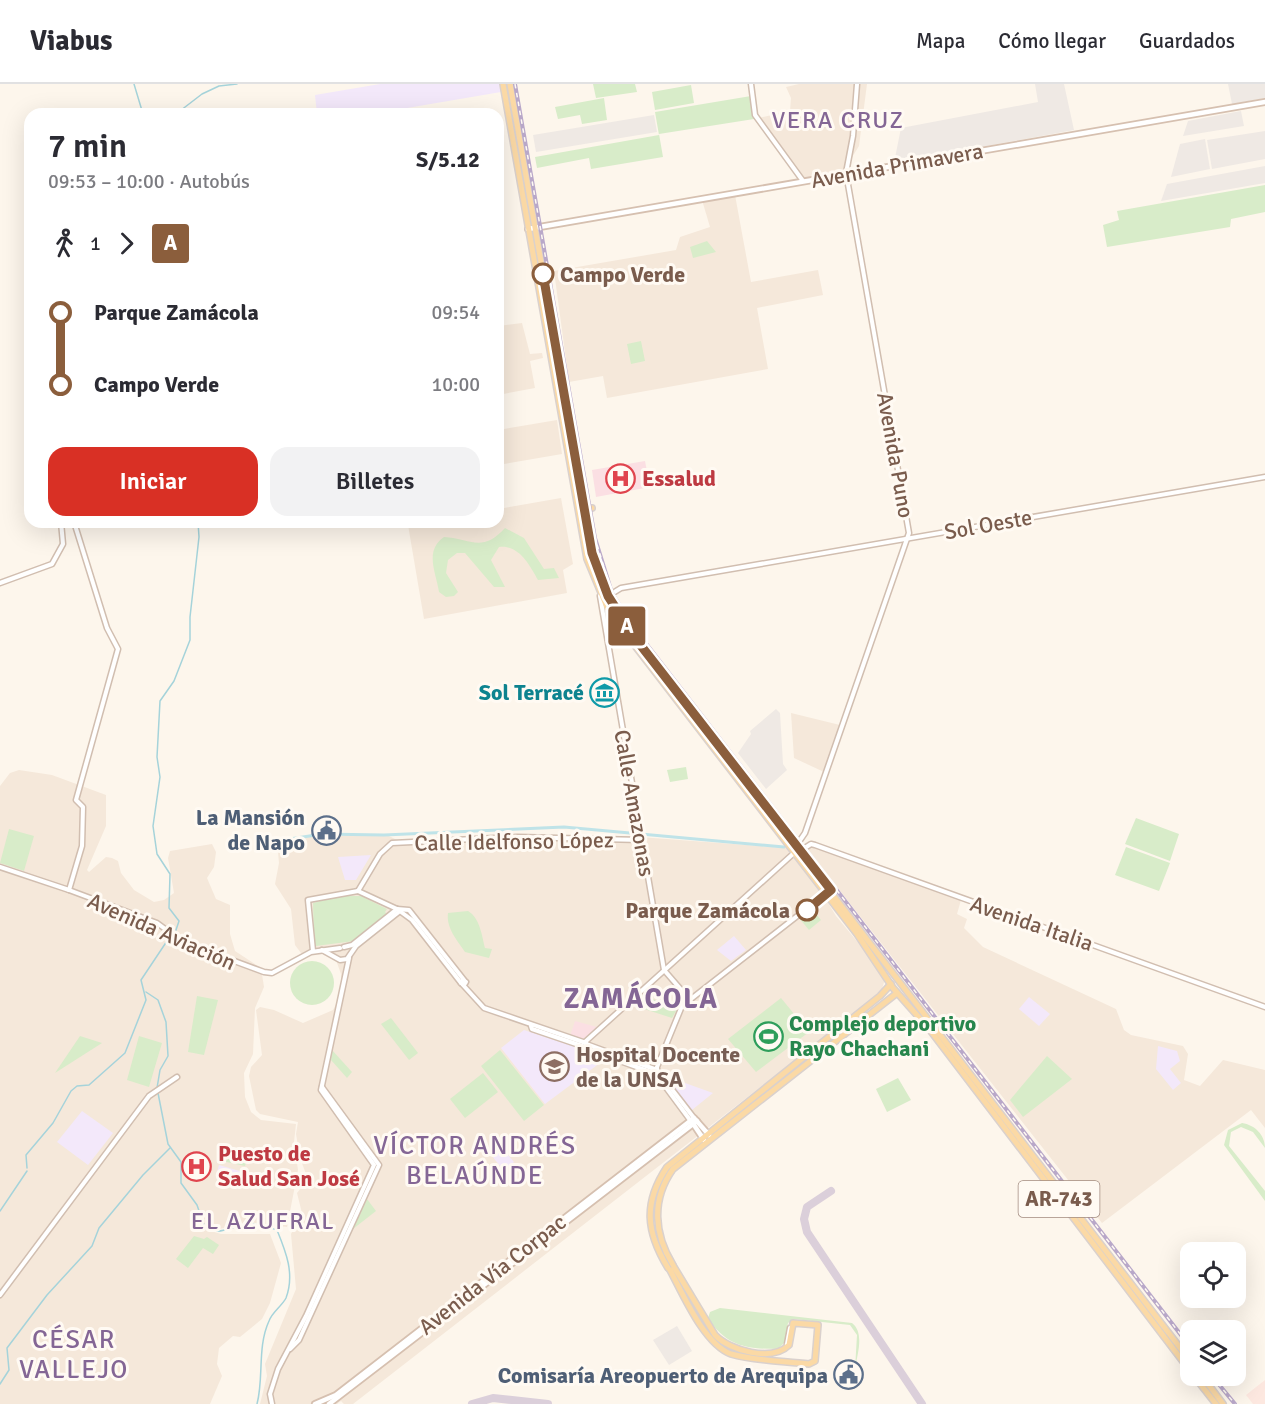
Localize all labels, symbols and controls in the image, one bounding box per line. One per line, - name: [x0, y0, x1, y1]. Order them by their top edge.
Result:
- text: Viabus: [30, 24, 112, 58]
- text: Mapa: [916, 28, 965, 54]
- text: Cómo llegar: [998, 28, 1106, 54]
- text: Guardados: [1139, 28, 1235, 54]
- district label: VERA CRUZ: [772, 105, 904, 135]
- text: 7 min: [48, 126, 127, 167]
- street label: Avenida Primavera: [809, 137, 985, 194]
- text: S/5.12: [416, 146, 480, 173]
- text: 09:53 – 10:00 · Autobús: [48, 169, 250, 194]
- icon: walk: [48, 227, 81, 260]
- icon: forward: [110, 227, 143, 260]
- text: A: [164, 230, 177, 256]
- text: 1: [90, 231, 101, 256]
- place label: Campo Verde: [560, 261, 685, 288]
- marker: Campo Verde: [532, 263, 554, 285]
- text: Parque Zamácola: [94, 299, 259, 326]
- text: 09:54: [431, 300, 480, 325]
- text: Campo Verde: [94, 371, 219, 398]
- text: 10:00: [431, 372, 480, 397]
- street label: Avenida Puno: [871, 390, 920, 520]
- button: Iniciar: [48, 447, 258, 516]
- button: Billetes: [270, 447, 480, 516]
- hospital icon: Essalud: [605, 462, 637, 494]
- place label: Essalud: [642, 465, 716, 492]
- street label: Sol Oeste: [942, 504, 1034, 545]
- line badge: A: [608, 606, 646, 646]
- text: A: [620, 613, 634, 639]
- museum icon: Sol Terracé: [589, 676, 621, 708]
- place label: Sol Terracé: [479, 679, 584, 706]
- street label: Calle Amazonas: [608, 728, 661, 879]
- place label: La Mansión de Napo: [196, 804, 305, 856]
- public building icon: La Mansión de Napo: [310, 814, 342, 846]
- street label: Calle Idelfonso López: [414, 826, 614, 857]
- street label: Avenida Aviación: [84, 887, 240, 976]
- street label: Avenida Italia: [967, 890, 1097, 957]
- place label: Parque Zamácola: [625, 897, 790, 924]
- marker: Parque Zamácola: [796, 899, 818, 921]
- district label: ZAMÁCOLA: [563, 980, 719, 1016]
- place label: Complejo deportivo Rayo Chachani: [789, 1010, 976, 1062]
- sports icon: Complejo deportivo Rayo Chachani: [752, 1020, 784, 1052]
- place label: Hospital Docente de la UNSA: [576, 1041, 740, 1093]
- school or university icon: Hospital Docente de la UNSA: [539, 1051, 571, 1083]
- district label: VÍCTOR ANDRÉS BELAÚNDE: [373, 1130, 577, 1192]
- place label: Puesto de Salud San José: [218, 1140, 360, 1192]
- hospital icon: Puesto de Salud San José: [181, 1150, 213, 1182]
- road number: AR-743: [1018, 1181, 1100, 1217]
- district label: EL AZUFRAL: [191, 1206, 335, 1236]
- street label: Avenida Vía Corpac: [413, 1208, 571, 1340]
- map controls: [1180, 1242, 1246, 1386]
- button: locate: [1180, 1242, 1246, 1308]
- button: layers: [1180, 1320, 1246, 1386]
- district label: CÉSAR VALLEJO: [19, 1324, 129, 1386]
- public building icon: Comisaría Areopuerto de Arequipa: [833, 1359, 865, 1391]
- place label: Comisaría Areopuerto de Arequipa: [498, 1362, 828, 1389]

